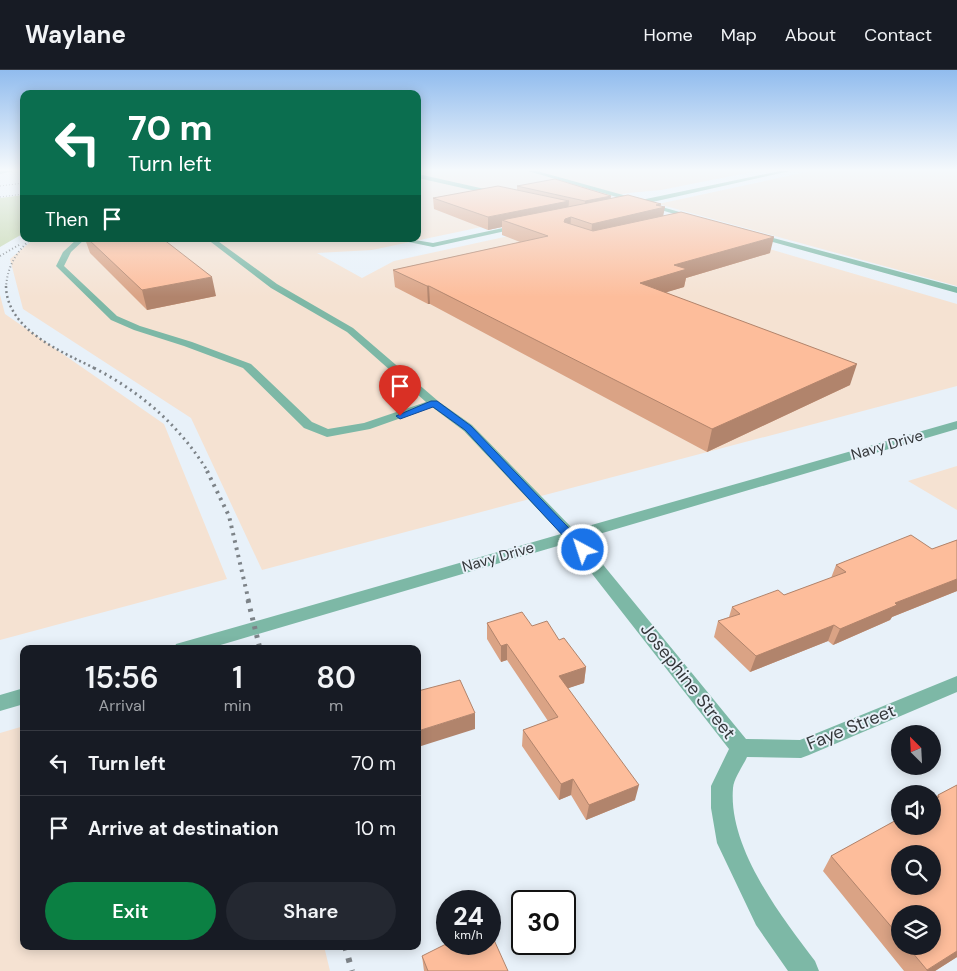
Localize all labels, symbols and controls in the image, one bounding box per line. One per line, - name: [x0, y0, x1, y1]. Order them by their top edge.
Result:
- text: Waylane: [25, 19, 126, 50]
- text: Home: [643, 23, 693, 47]
- text: Map: [721, 23, 757, 47]
- text: About: [785, 23, 836, 47]
- text: Contact: [864, 23, 932, 47]
- text: 70 m: [128, 105, 212, 151]
- icon: left: [45, 110, 110, 175]
- text: Turn left: [128, 149, 212, 178]
- icon: arrive: [98, 205, 126, 233]
- text: Then: [45, 207, 88, 232]
- pin: [379, 365, 421, 416]
- icon: arrive: [386, 372, 414, 400]
- street label: Navy Drive: [849, 425, 925, 465]
- position arrow: [556, 523, 608, 575]
- street label: Navy Drive: [460, 537, 536, 577]
- street label: Josephine Street: [635, 618, 741, 744]
- text: 15:56: [85, 658, 159, 697]
- text: 1: [232, 658, 243, 697]
- text: 80: [316, 658, 356, 697]
- text: Arrival: [99, 695, 145, 716]
- text: min: [224, 695, 251, 716]
- text: m: [329, 695, 343, 716]
- street label: Faye Street: [803, 698, 899, 756]
- north arrow: [891, 725, 941, 775]
- map controls: [891, 725, 941, 955]
- icon: left: [45, 749, 73, 777]
- text: Turn left: [88, 751, 166, 776]
- text: 70 m: [351, 751, 396, 776]
- button: sound: [891, 785, 941, 835]
- icon: arrive: [45, 814, 73, 842]
- text: Arrive at destination: [88, 816, 279, 841]
- text: 10 m: [355, 816, 396, 841]
- button: search: [891, 845, 941, 895]
- button: Exit: [45, 882, 216, 940]
- button: Share: [226, 882, 396, 940]
- speed limit sign: 30: [511, 890, 576, 955]
- text: 24: [453, 900, 484, 933]
- button: layers: [891, 905, 941, 955]
- text: km/h: [454, 927, 483, 943]

